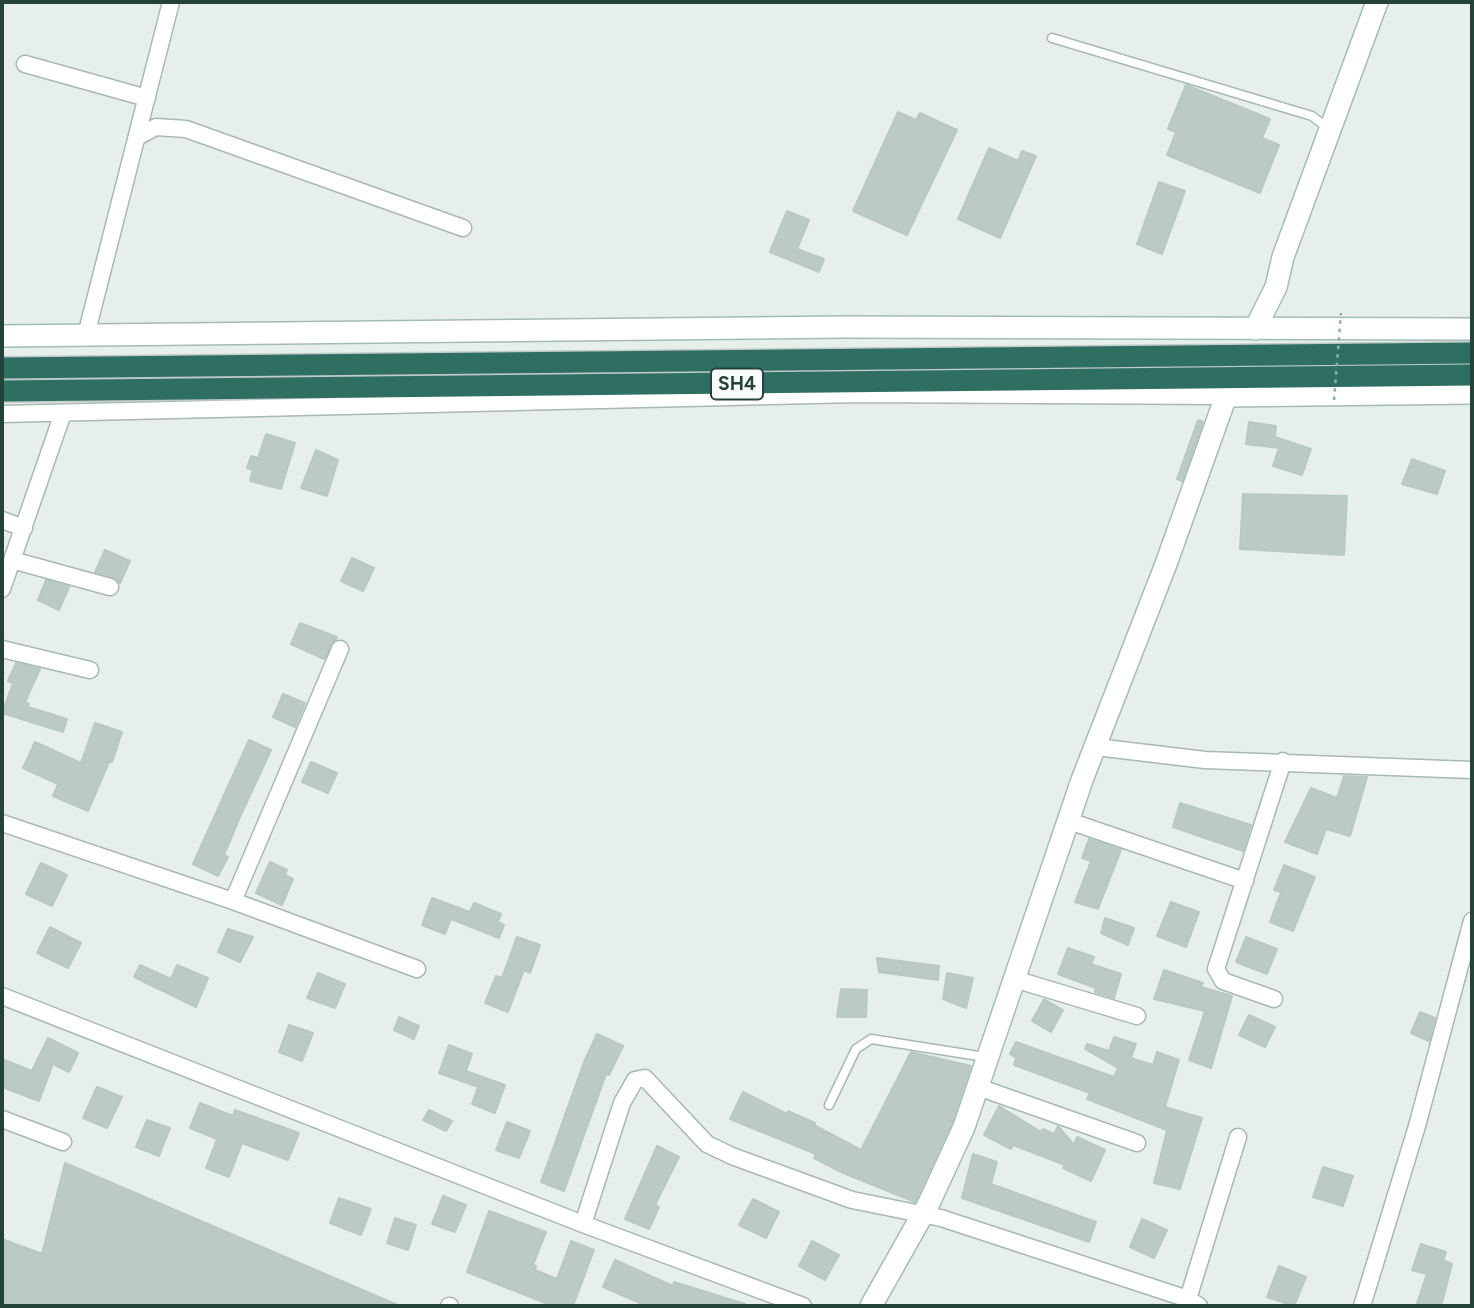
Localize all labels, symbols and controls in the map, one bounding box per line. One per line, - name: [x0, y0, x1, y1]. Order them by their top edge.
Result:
- road number: SH4: [711, 368, 763, 400]

